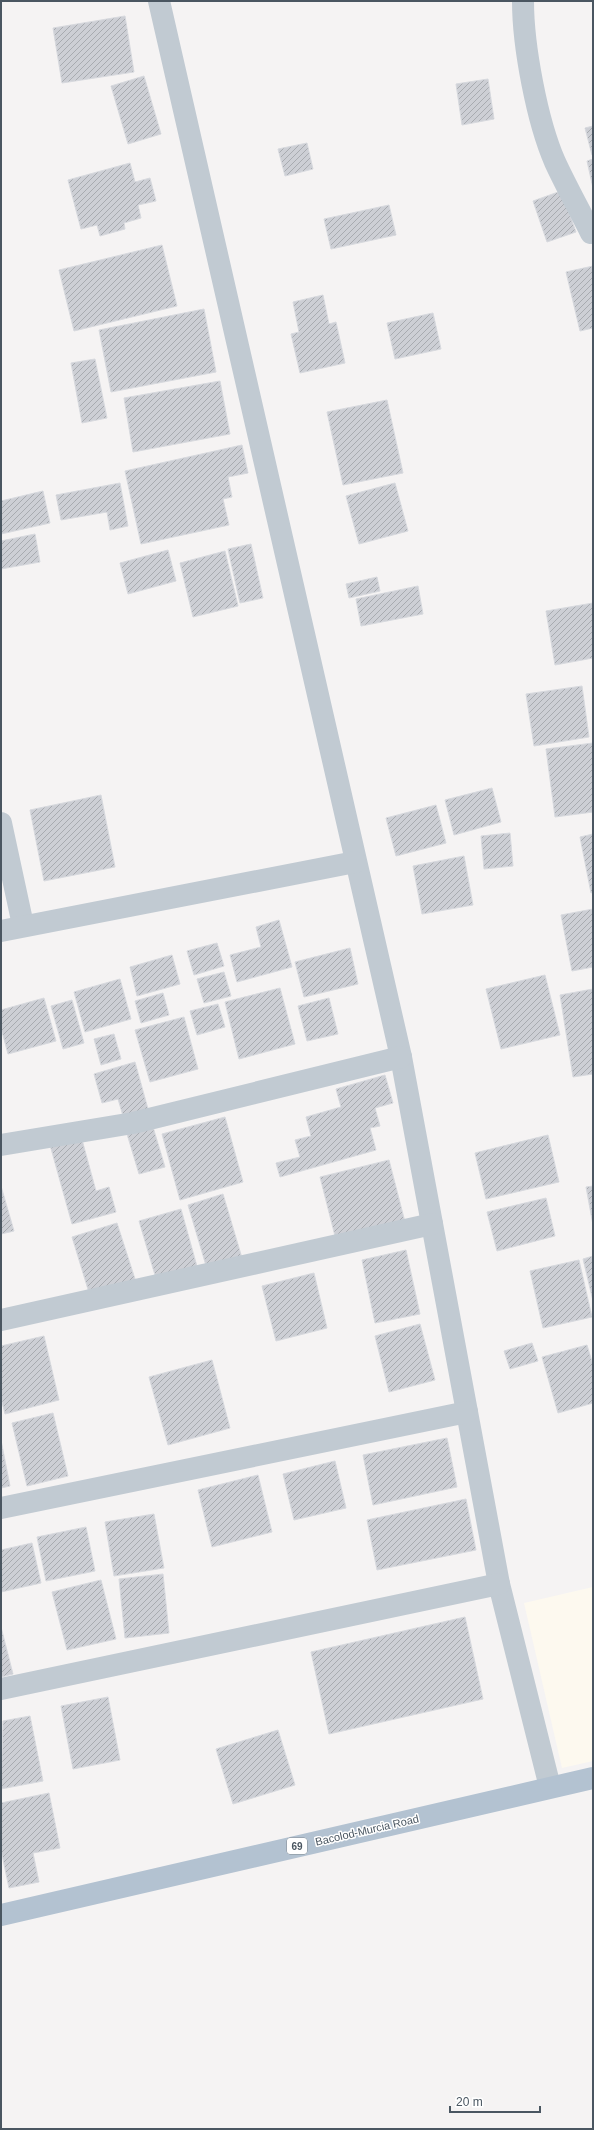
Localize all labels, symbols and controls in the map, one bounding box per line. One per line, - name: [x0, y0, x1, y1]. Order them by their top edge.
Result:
- street label: Bacolod-Murcia Road: [314, 1812, 420, 1848]
- road number: 69: [287, 1838, 307, 1854]
- scale bar: [450, 2088, 540, 2114]
- text: 20 m: [456, 2095, 483, 2109]

